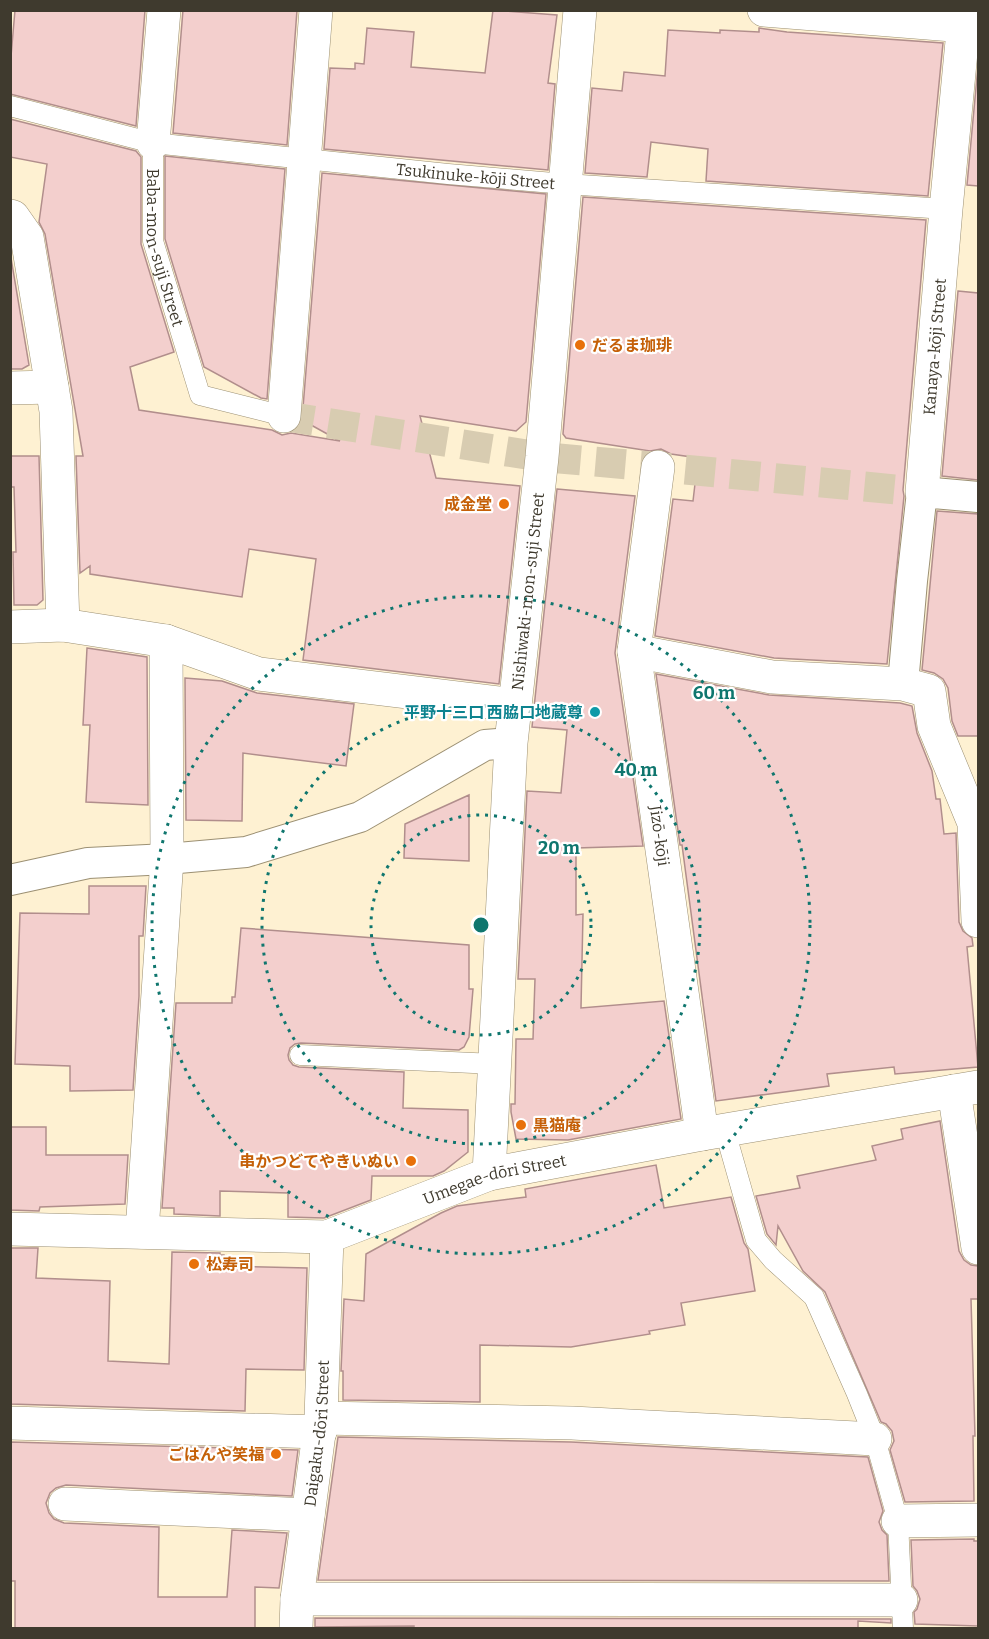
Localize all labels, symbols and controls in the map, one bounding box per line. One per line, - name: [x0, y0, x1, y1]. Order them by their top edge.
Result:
- street label: Tsukinuke-kōji Street: [395, 160, 556, 193]
- street label: Baba-mon-suji Street: [142, 168, 188, 329]
- street label: Kanaya-kōji Street: [920, 277, 950, 416]
- place label: だるま珈琲: [592, 336, 672, 355]
- marker: だるま珈琲: [573, 338, 587, 352]
- street label: Nishiwaki-mon-suji Street: [508, 491, 548, 691]
- place label: 成金堂: [444, 495, 492, 514]
- marker: 成金堂: [497, 497, 511, 511]
- text: 60 m: [693, 682, 735, 704]
- place label: 平野十三口 西脇口地蔵尊: [404, 703, 583, 722]
- marker: 平野十三口 西脇口地蔵尊: [588, 705, 602, 719]
- text: 40 m: [615, 759, 657, 781]
- street label: Jizō-kōji: [646, 803, 673, 867]
- text: 20 m: [538, 837, 580, 859]
- centre of rings: [471, 915, 491, 935]
- place label: 黒猫庵: [533, 1116, 581, 1135]
- marker: 黒猫庵: [514, 1118, 528, 1132]
- street label: Umegae-dōri Street: [420, 1151, 568, 1209]
- place label: 串かつどてやきいぬい: [239, 1152, 399, 1171]
- marker: 串かつどてやきいぬい: [404, 1154, 418, 1168]
- place label: 松寿司: [206, 1255, 254, 1274]
- marker: 松寿司: [187, 1257, 201, 1271]
- street label: Daigaku-dōri Street: [300, 1360, 333, 1508]
- place label: ごはんや笑福: [168, 1445, 264, 1464]
- marker: ごはんや笑福: [269, 1447, 283, 1461]

